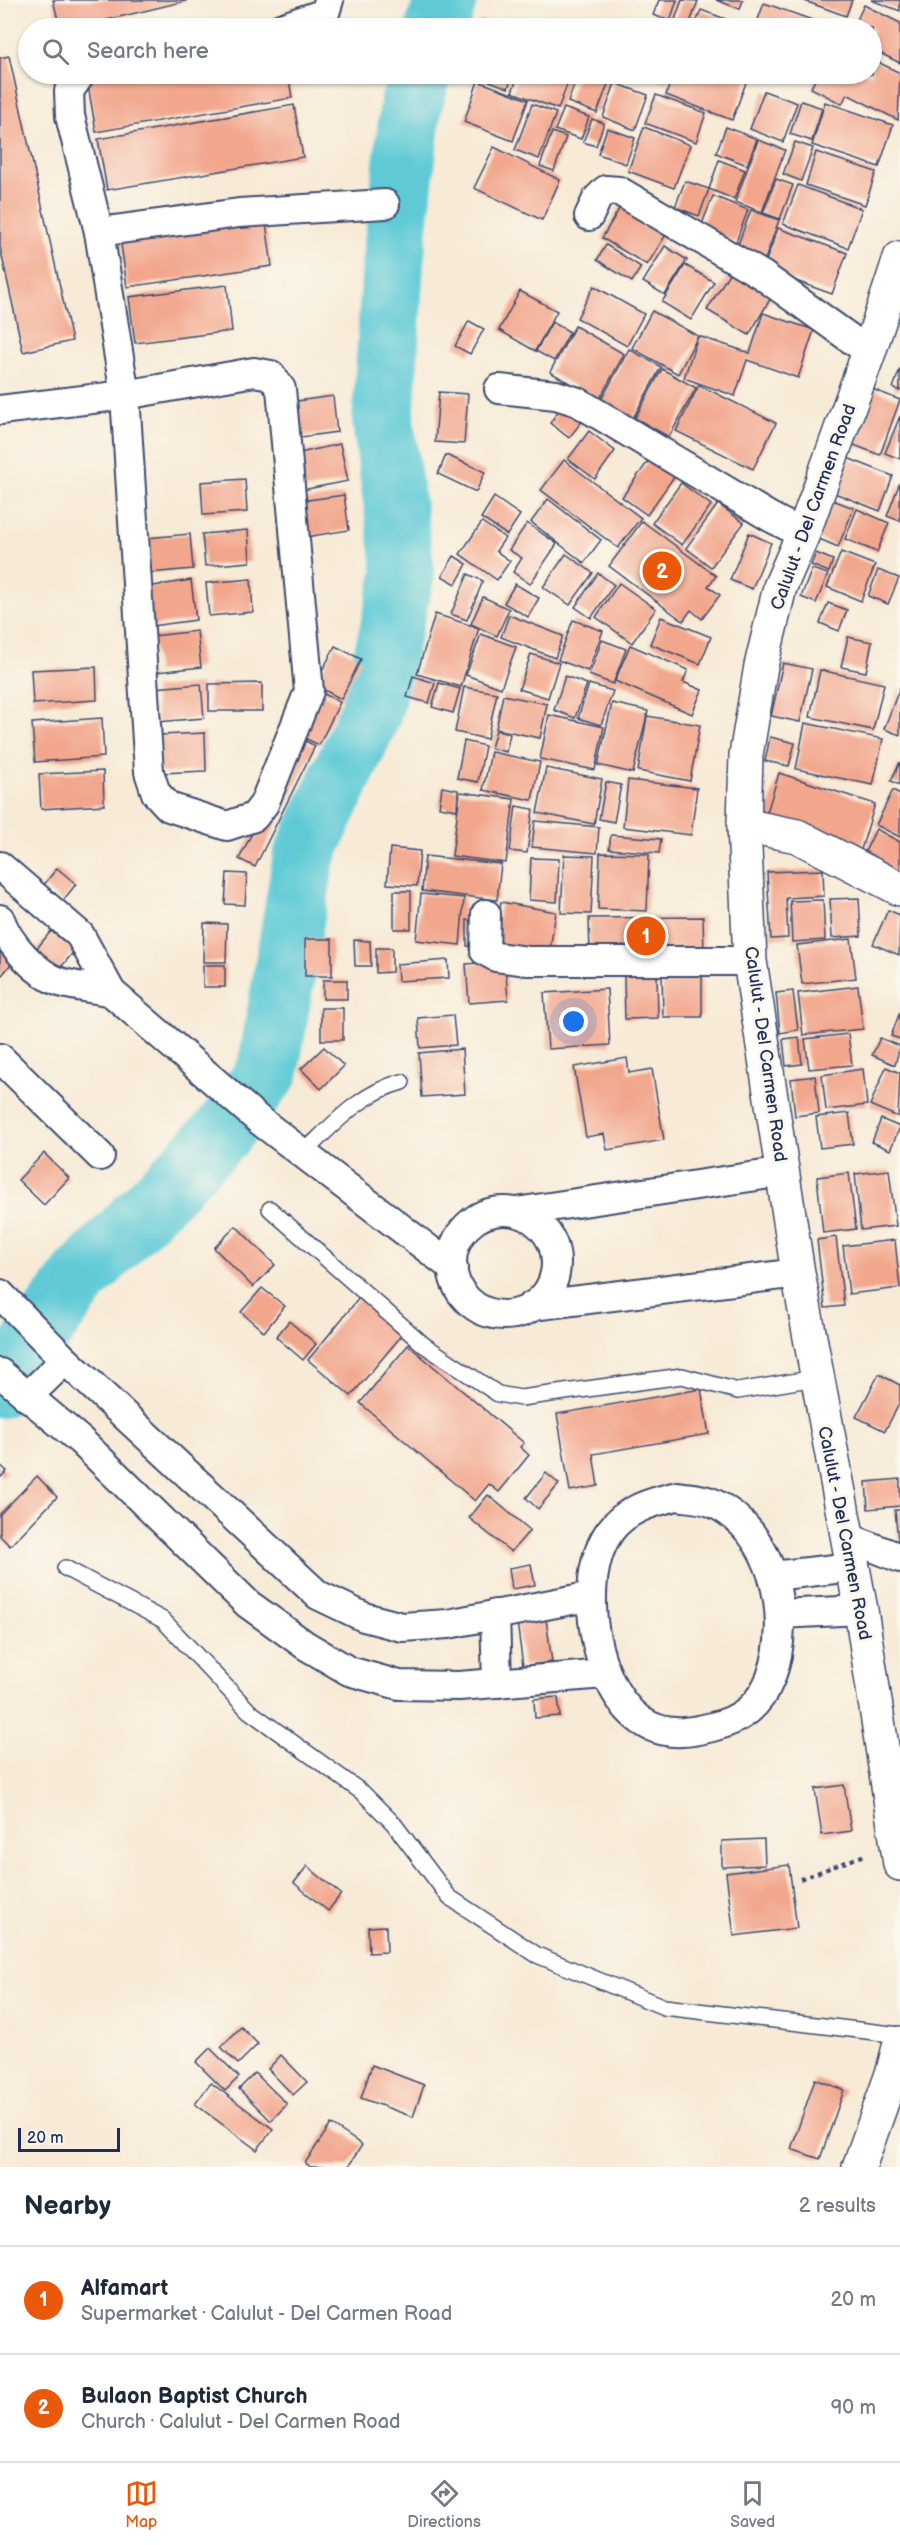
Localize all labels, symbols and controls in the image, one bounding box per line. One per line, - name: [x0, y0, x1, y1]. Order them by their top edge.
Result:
- search box: [18, 18, 882, 84]
- icon: search: [39, 35, 72, 68]
- text: Search here: [87, 38, 209, 65]
- street label: Calulut - Del Carmen Road: [766, 401, 861, 613]
- pin: 2: [642, 548, 682, 594]
- pin: 1: [626, 914, 666, 958]
- street label: Calulut - Del Carmen Road: [740, 945, 791, 1163]
- your location: [559, 1007, 588, 1036]
- street label: Calulut - Del Carmen Road: [813, 1424, 876, 1642]
- scale bar: [18, 2125, 120, 2152]
- text: 20 m: [27, 2129, 63, 2148]
- text: Nearby: [24, 2191, 111, 2222]
- text: 2 results: [799, 2194, 876, 2218]
- text: Alfamart: [81, 2275, 168, 2302]
- text: 1: [39, 2288, 48, 2312]
- text: 20 m: [831, 2288, 876, 2312]
- text: Supermarket · Calulut - Del Carmen Road: [81, 2302, 452, 2326]
- text: Bulaon Baptist Church: [81, 2383, 308, 2410]
- text: 2: [38, 2396, 49, 2420]
- text: 90 m: [831, 2396, 876, 2420]
- text: Church · Calulut - Del Carmen Road: [81, 2410, 401, 2434]
- tab: Map: [125, 2477, 158, 2532]
- tab: Directions: [407, 2477, 481, 2532]
- tab: Saved: [730, 2477, 775, 2532]

